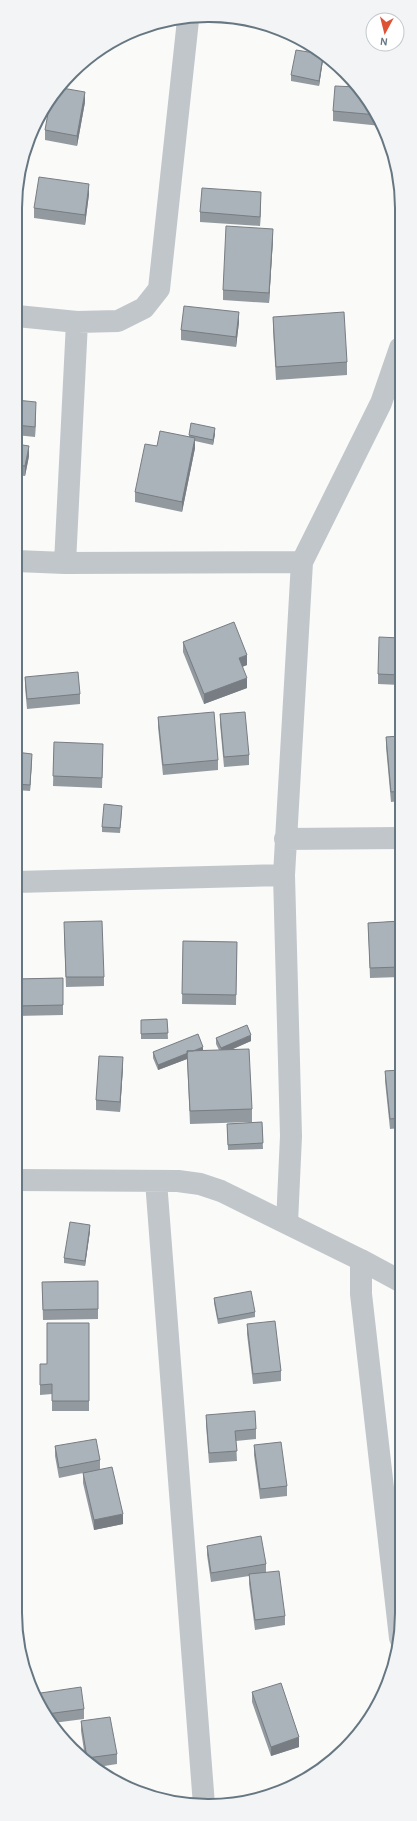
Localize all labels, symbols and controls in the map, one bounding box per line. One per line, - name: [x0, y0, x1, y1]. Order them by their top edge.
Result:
- north arrow: [365, 12, 405, 52]
- text: N: [379, 34, 389, 48]

